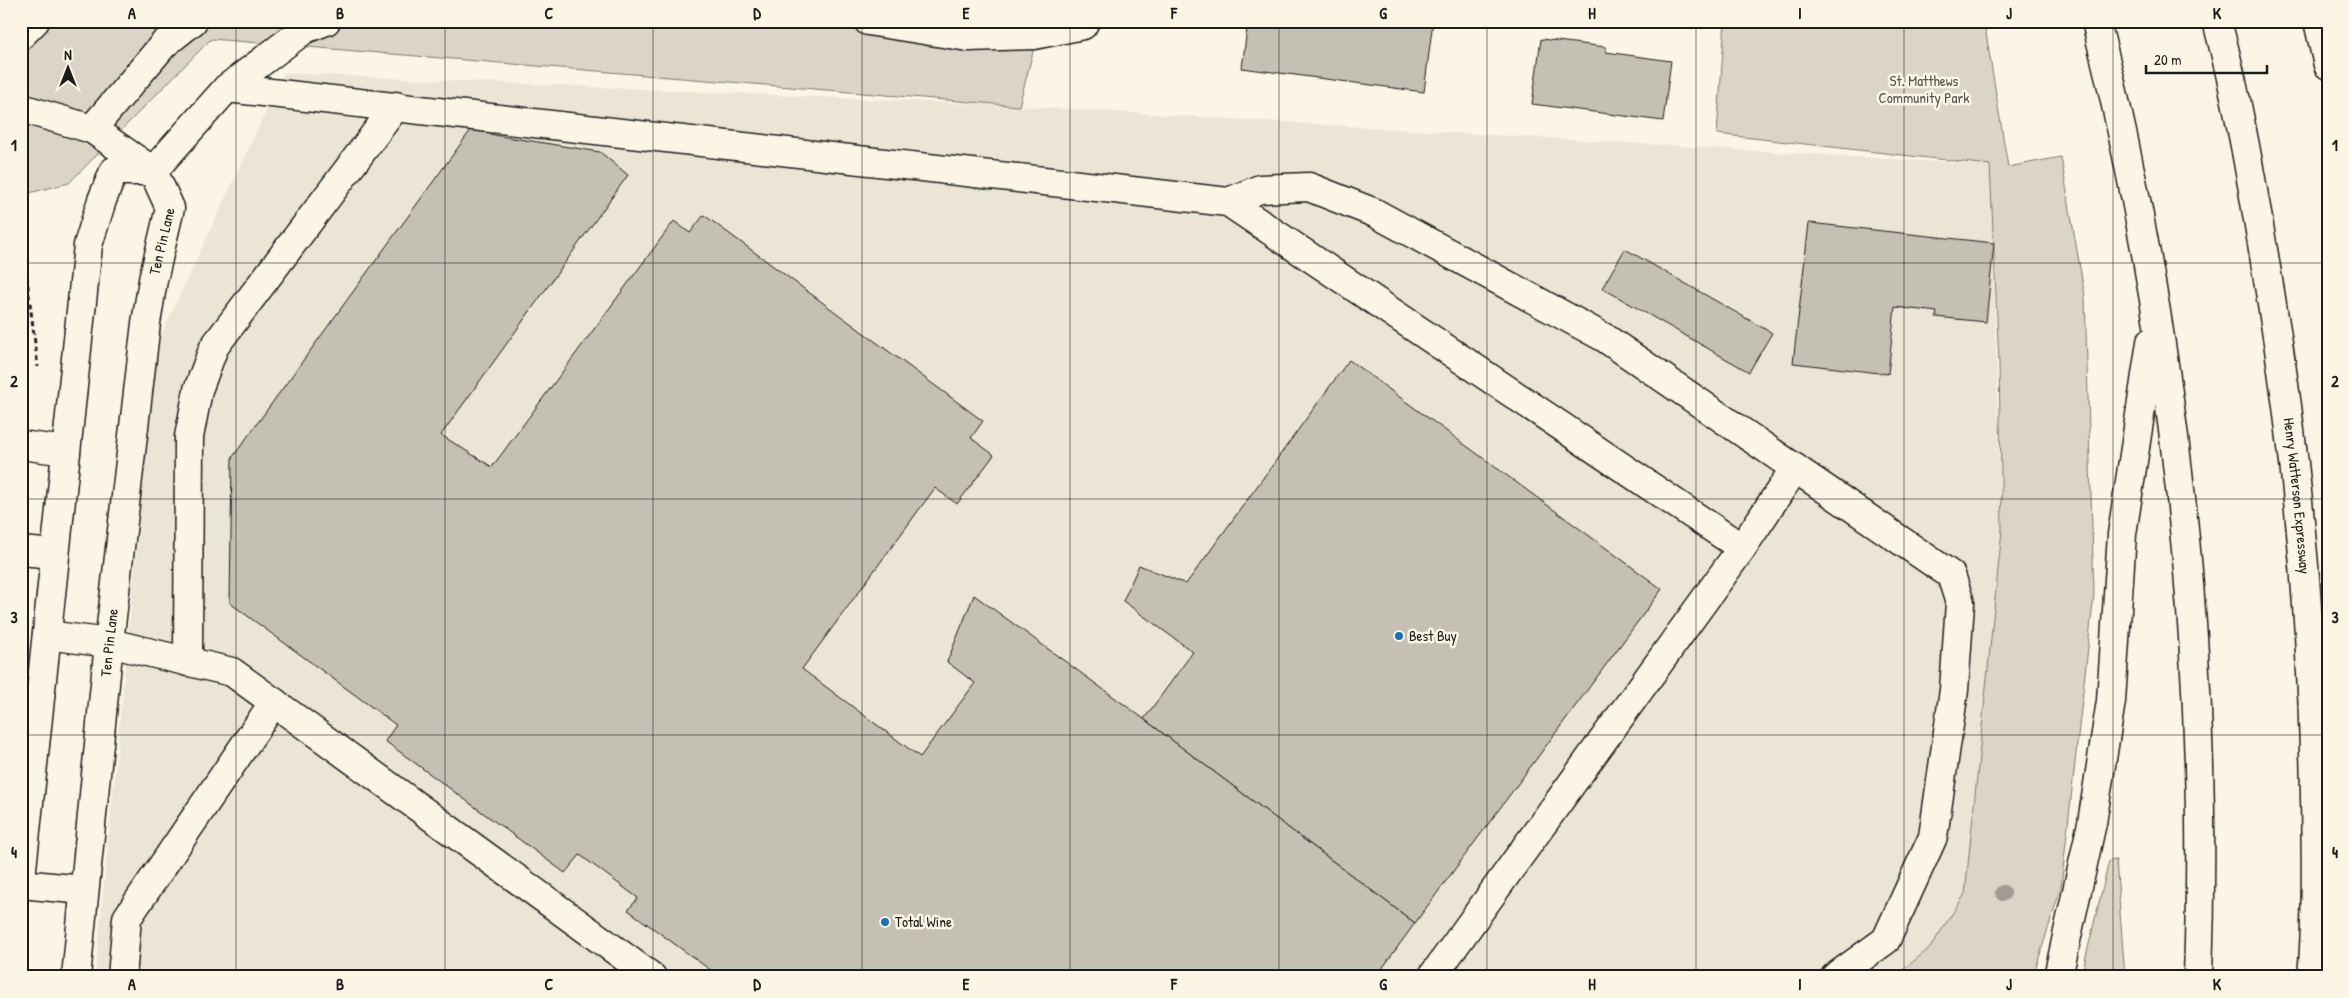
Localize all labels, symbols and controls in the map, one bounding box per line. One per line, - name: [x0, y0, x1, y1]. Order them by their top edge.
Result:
- text: A: [128, 2, 136, 24]
- text: B: [336, 2, 344, 24]
- text: C: [545, 2, 554, 24]
- text: D: [753, 2, 761, 24]
- text: E: [962, 2, 970, 24]
- text: F: [1170, 2, 1178, 24]
- text: G: [1379, 2, 1387, 24]
- text: H: [1588, 2, 1596, 24]
- text: I: [1798, 2, 1802, 24]
- text: J: [2006, 2, 2012, 24]
- text: K: [2213, 2, 2222, 24]
- north arrow: [42, 42, 92, 92]
- scale bar: [2146, 42, 2268, 74]
- text: N: [64, 45, 72, 64]
- text: 20 m: [2154, 49, 2181, 70]
- park label: St. Matthews Community Park: [1879, 70, 1969, 108]
- text: 1: [11, 134, 17, 156]
- text: 1: [2332, 134, 2338, 156]
- street label: Ten Pin Lane: [144, 206, 180, 277]
- text: 2: [10, 370, 18, 392]
- text: 2: [2331, 370, 2339, 392]
- street label: Henry Watterson Expressway: [2279, 416, 2316, 575]
- text: 3: [10, 606, 18, 628]
- text: 3: [2331, 606, 2339, 628]
- street label: Ten Pin Lane: [95, 607, 123, 678]
- place label: Best Buy: [1409, 625, 1457, 646]
- marker: Best Buy: [1393, 630, 1405, 642]
- text: 4: [11, 841, 17, 863]
- text: 4: [2332, 841, 2338, 863]
- place label: Total Wine: [895, 911, 952, 932]
- marker: Total Wine: [879, 916, 891, 928]
- text: A: [128, 973, 136, 995]
- text: B: [336, 973, 344, 995]
- text: C: [545, 973, 554, 995]
- text: D: [753, 973, 761, 995]
- text: E: [962, 973, 970, 995]
- text: F: [1170, 973, 1178, 995]
- text: G: [1379, 973, 1387, 995]
- text: H: [1588, 973, 1596, 995]
- text: I: [1798, 973, 1802, 995]
- text: J: [2006, 973, 2012, 995]
- text: K: [2213, 973, 2222, 995]

